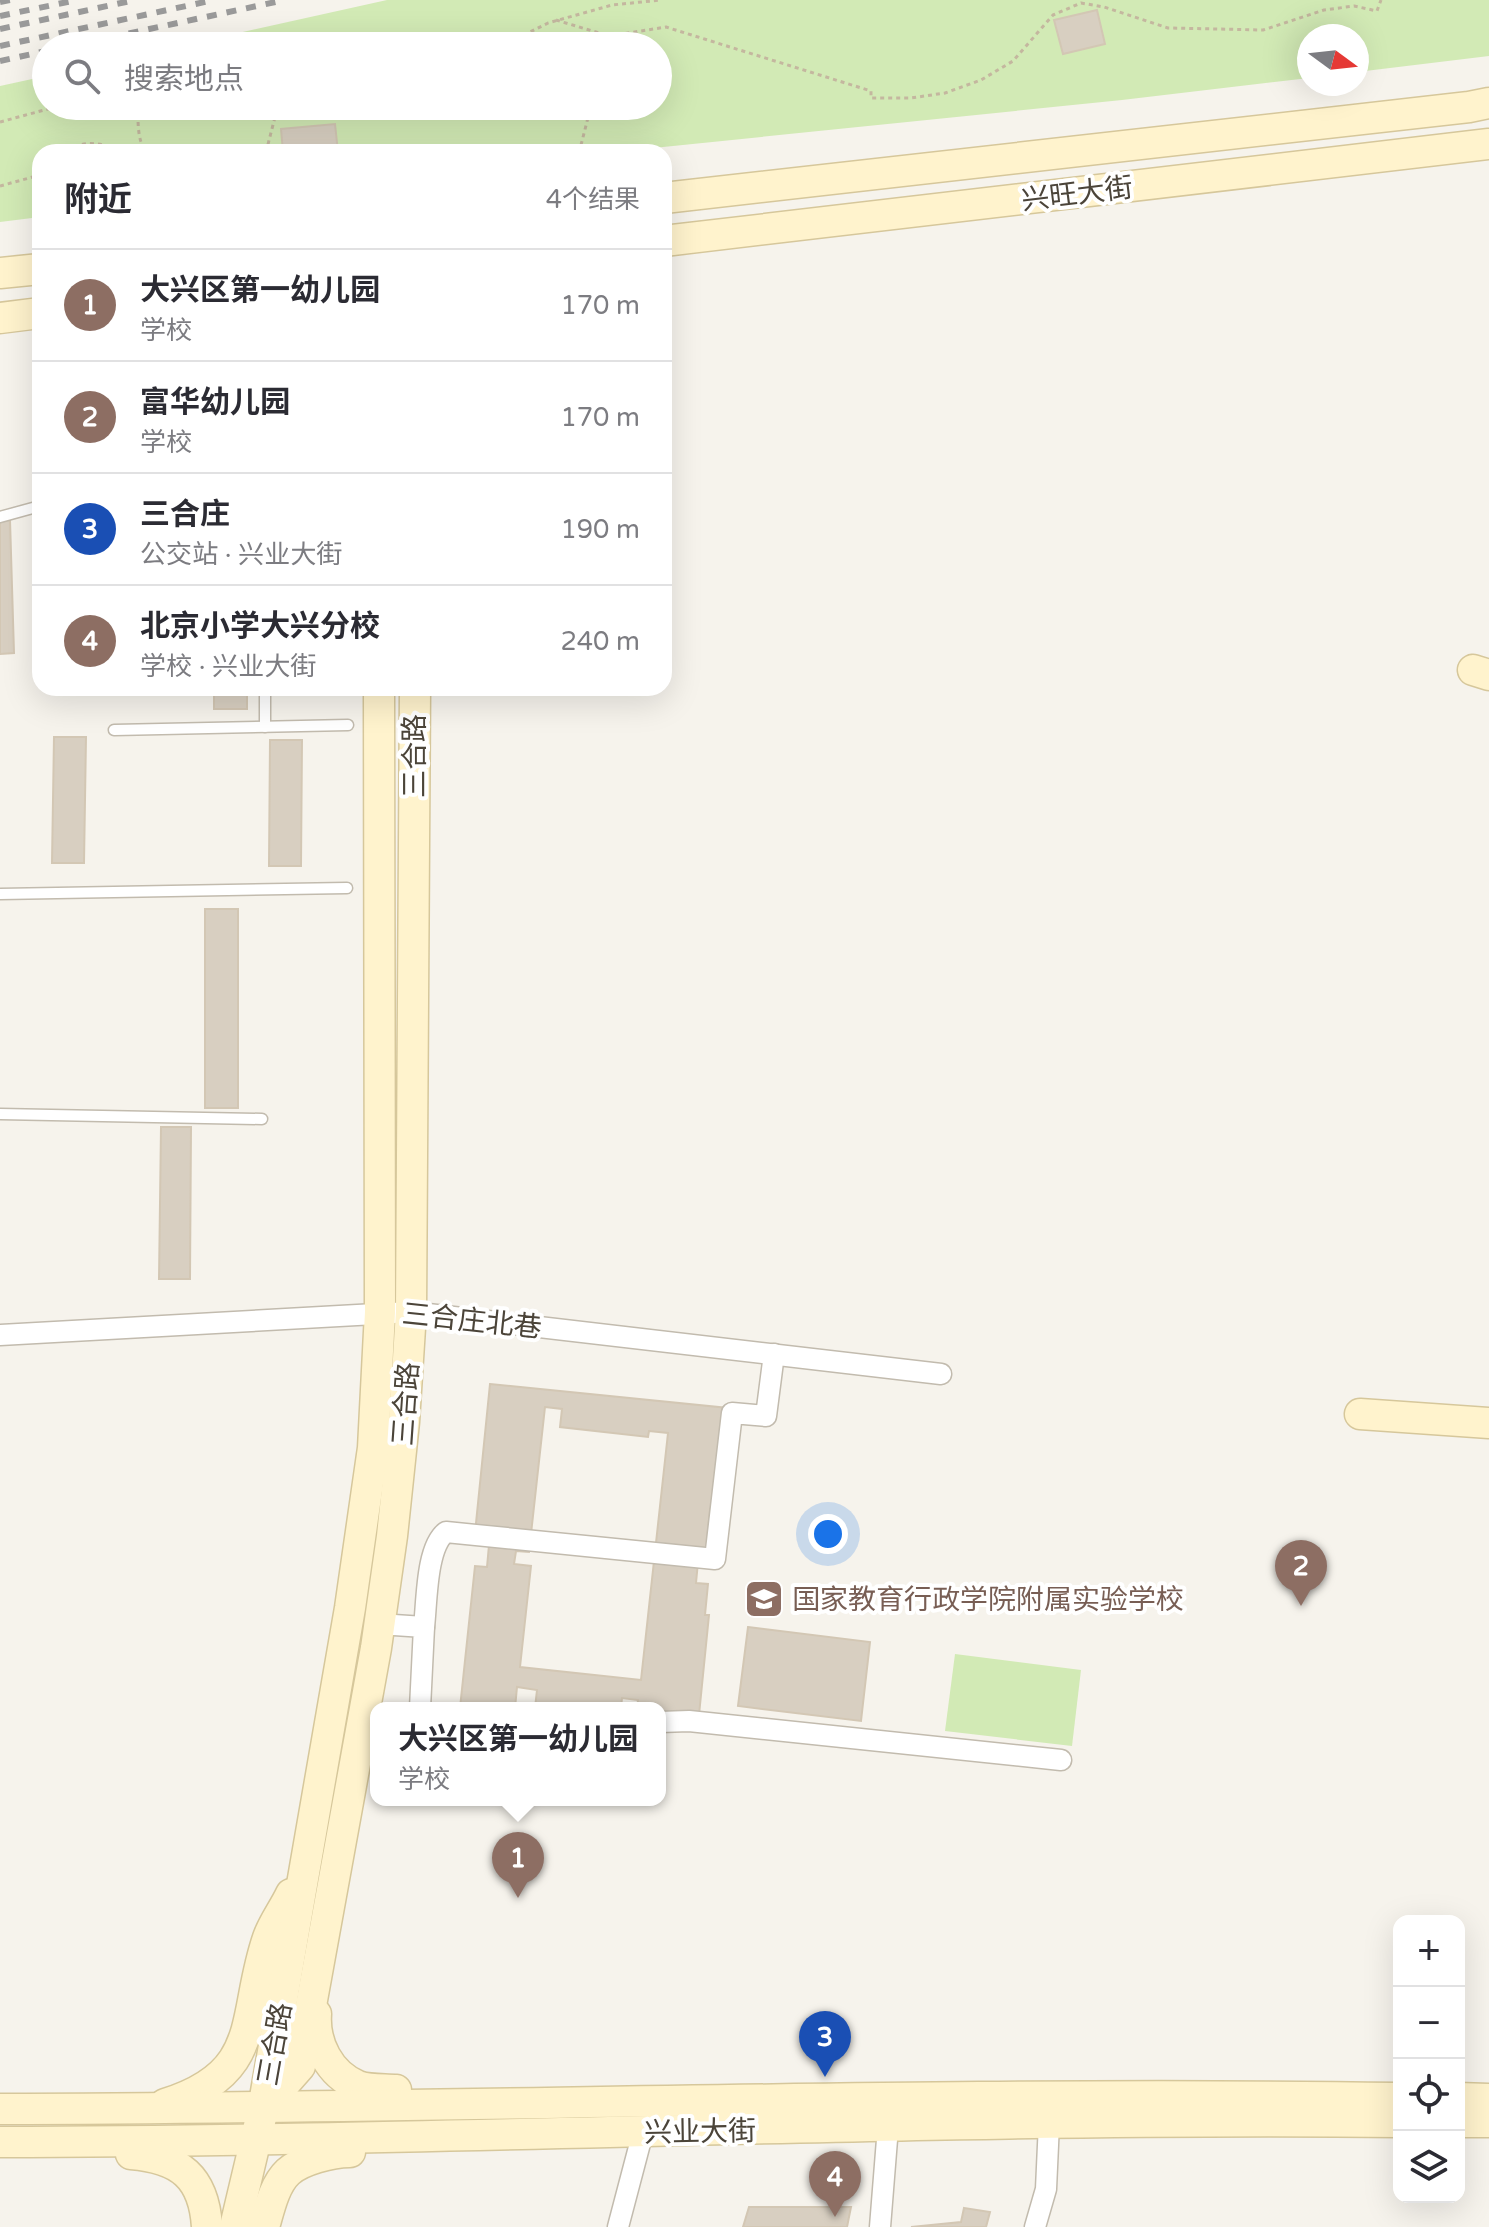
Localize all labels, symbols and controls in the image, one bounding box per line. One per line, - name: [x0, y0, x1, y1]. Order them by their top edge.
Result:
- north arrow: [1297, 24, 1369, 96]
- search box: [32, 32, 672, 120]
- icon: search: [60, 54, 104, 98]
- text: 搜索地点: [124, 61, 244, 98]
- street label: 兴旺大街: [1019, 170, 1135, 218]
- text: 附近: [64, 180, 132, 221]
- text: 4个结果: [546, 184, 640, 215]
- text: 大兴区第一幼儿园: [140, 272, 380, 309]
- text: 1: [82, 290, 98, 321]
- text: 170 m: [560, 290, 640, 321]
- text: 学校: [140, 315, 192, 346]
- text: 富华幼儿园: [140, 384, 290, 421]
- text: 2: [82, 402, 98, 433]
- text: 170 m: [560, 402, 640, 433]
- text: 学校: [140, 427, 192, 458]
- text: 三合庄: [140, 496, 230, 533]
- text: 3: [82, 514, 98, 545]
- text: 190 m: [560, 514, 640, 545]
- text: 公交站 · 兴业大街: [140, 539, 342, 570]
- text: 北京小学大兴分校: [140, 608, 380, 645]
- text: 4: [82, 626, 98, 657]
- text: 240 m: [560, 626, 640, 657]
- text: 学校 · 兴业大街: [140, 651, 316, 682]
- street label: 三合路: [398, 714, 432, 798]
- street label: 三合庄北巷: [400, 1297, 543, 1345]
- street label: 三合路: [386, 1361, 426, 1447]
- your location: [808, 1514, 848, 1554]
- pin: 2: [1275, 1540, 1327, 1606]
- school or university icon: 国家教育行政学院附属实验学校: [743, 1578, 785, 1620]
- place label: 国家教育行政学院附属实验学校: [792, 1583, 1184, 1617]
- popup: [370, 1702, 666, 1806]
- text: 大兴区第一幼儿园: [398, 1721, 638, 1758]
- text: 学校: [398, 1764, 450, 1795]
- pin: 1: [492, 1832, 544, 1898]
- map controls: [1393, 1915, 1465, 2203]
- button: +: [1393, 1915, 1465, 1987]
- button: −: [1393, 1987, 1465, 2059]
- street label: 三合路: [251, 2000, 299, 2088]
- pin: 3: [799, 2011, 851, 2077]
- button: locate: [1393, 2059, 1465, 2131]
- street label: 兴业大街: [644, 2114, 756, 2150]
- button: layers: [1393, 2131, 1465, 2203]
- pin: 4: [809, 2151, 861, 2217]

